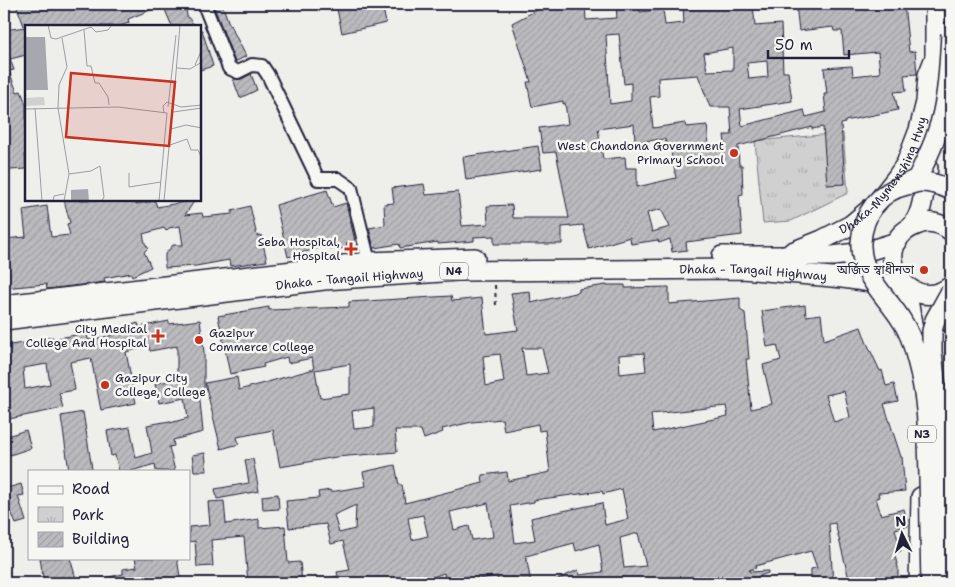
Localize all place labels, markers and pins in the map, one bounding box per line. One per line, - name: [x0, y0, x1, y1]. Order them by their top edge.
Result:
- place label: West Chandona Government Primary School: [557, 138, 724, 168]
- marker: West Chandona Government Primary School: [728, 147, 740, 159]
- place label: Seba Hospital, Hospital: [258, 234, 340, 264]
- marker: Seba Hospital, Hospital: [344, 242, 358, 256]
- place label: অর্জিত স্বাধীনতা: [836, 262, 915, 278]
- marker: অর্জিত স্বাধীনতা: [918, 264, 930, 276]
- place label: City Medical College And Hospital: [26, 321, 147, 351]
- place label: Gazipur Commerce College: [209, 325, 315, 355]
- marker: City Medical College And Hospital: [151, 329, 165, 343]
- marker: Gazipur Commerce College: [193, 334, 205, 346]
- place label: Gazipur City College, College: [115, 370, 206, 400]
- marker: Gazipur City College, College: [99, 379, 111, 391]

